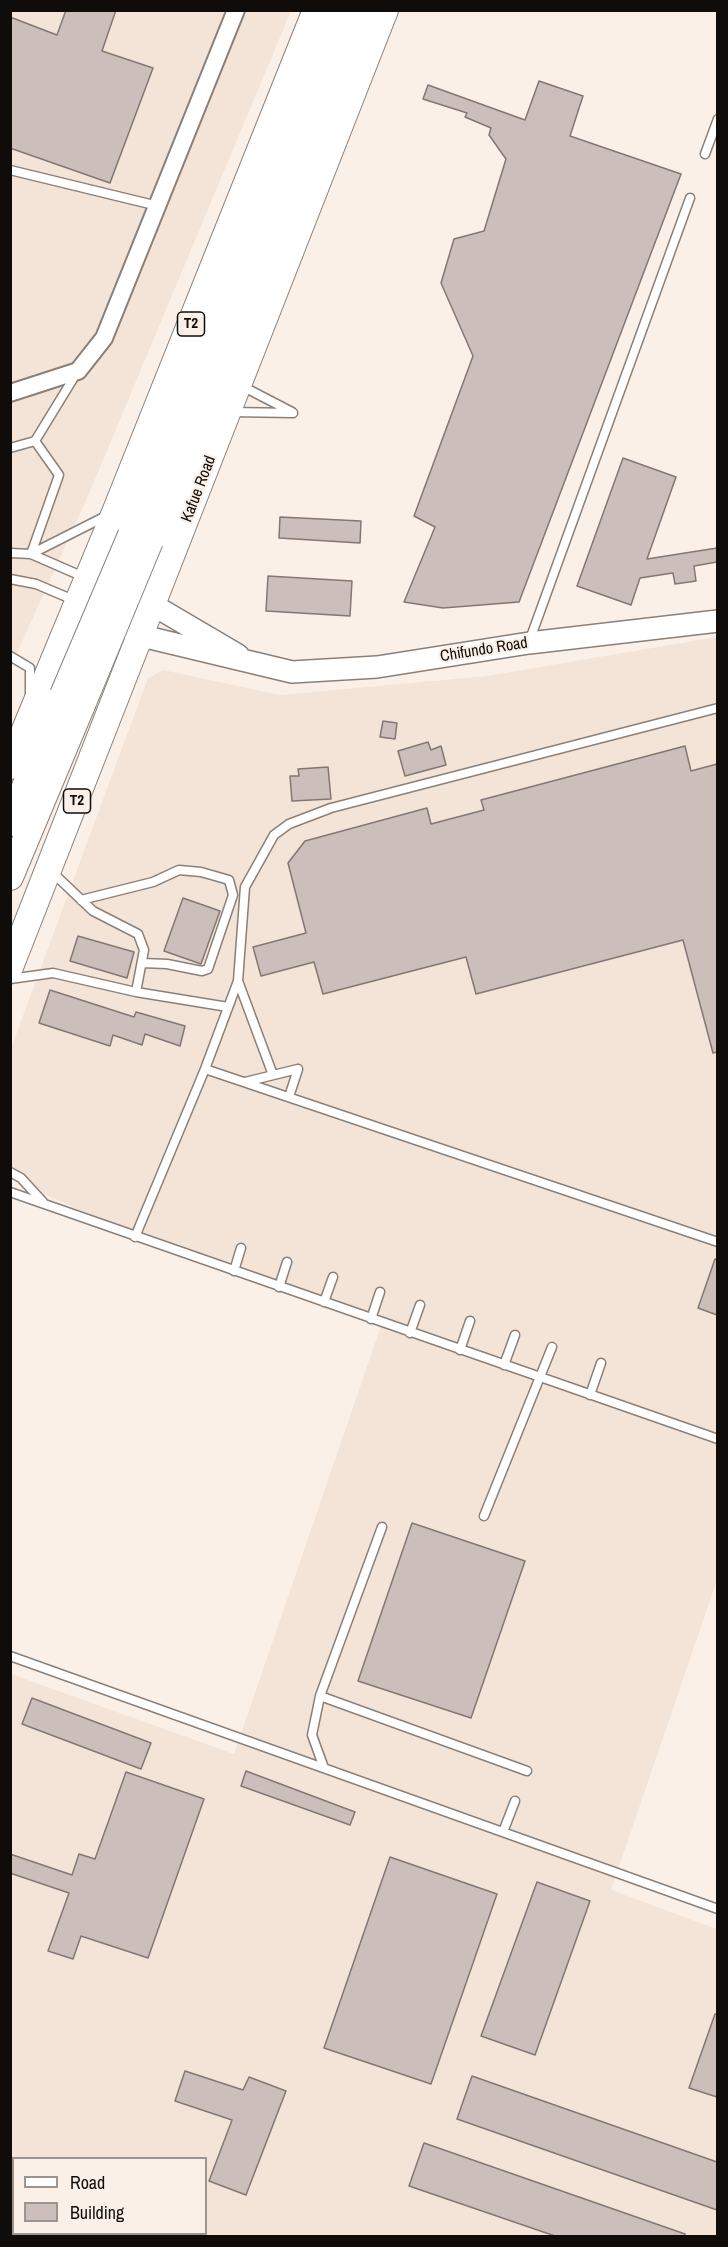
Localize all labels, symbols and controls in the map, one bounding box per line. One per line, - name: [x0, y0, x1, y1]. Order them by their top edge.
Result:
- road number: T2: [178, 312, 204, 336]
- street label: Kafue Road: [178, 453, 220, 525]
- street label: Chifundo Road: [439, 634, 529, 666]
- road number: T2: [64, 789, 90, 813]
- legend: [12, 2157, 207, 2235]
- text: Road: [70, 2170, 105, 2195]
- text: Building: [70, 2200, 124, 2225]

